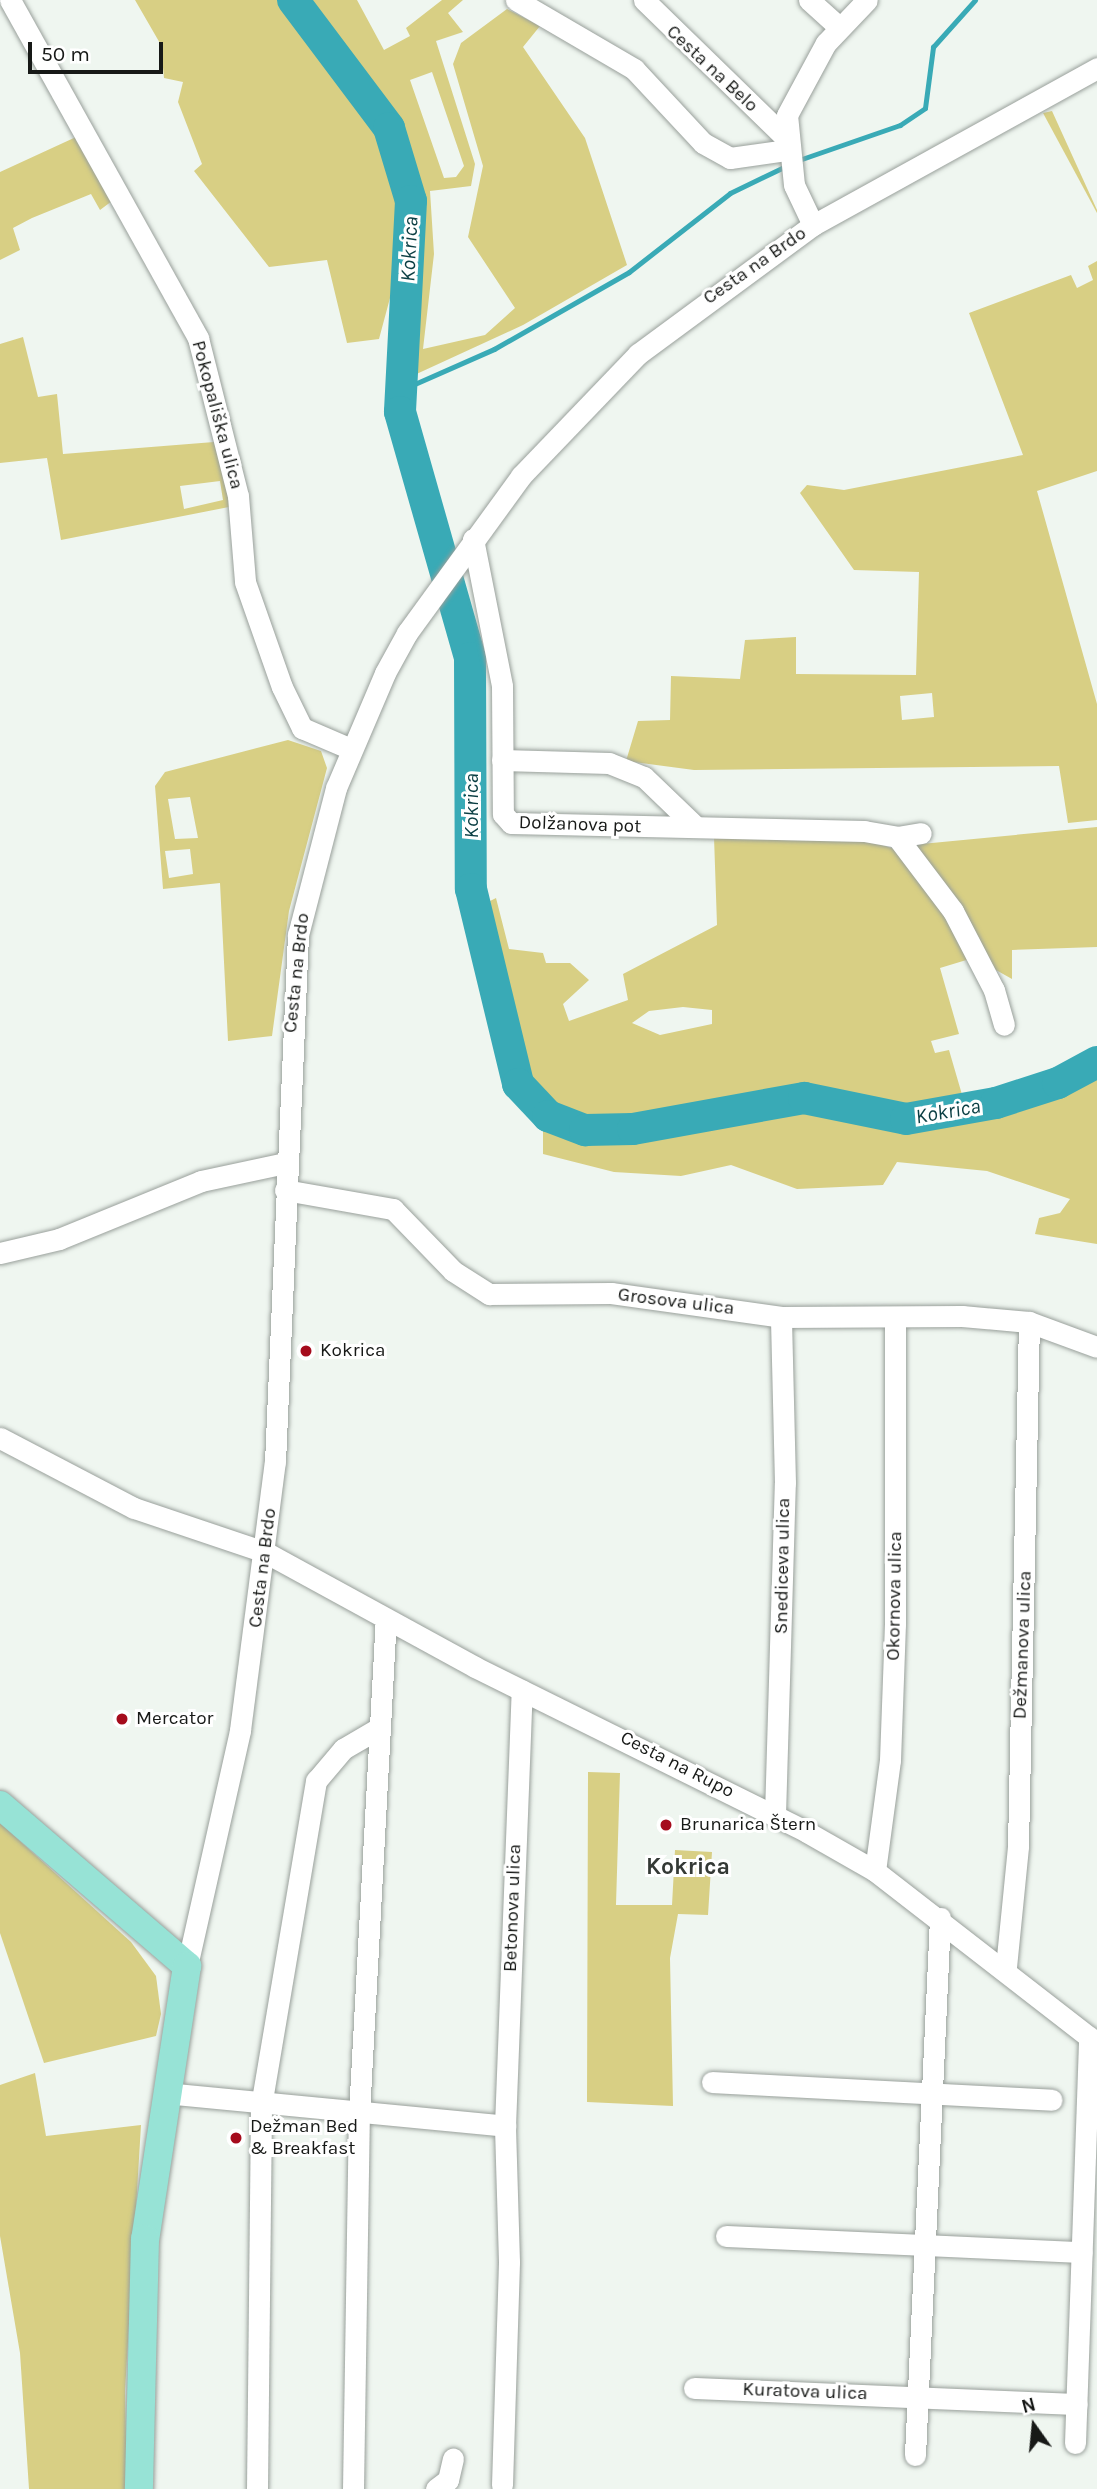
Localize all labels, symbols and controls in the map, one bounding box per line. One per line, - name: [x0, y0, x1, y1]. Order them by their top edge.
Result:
- street label: Cesta na Belo: [661, 21, 763, 117]
- scale bar: [32, 28, 166, 72]
- text: 50 m: [41, 42, 90, 66]
- water label: Kokrica: [395, 216, 423, 282]
- street label: Cesta na Brdo: [699, 222, 811, 310]
- street label: Pokopališka ulica: [186, 338, 248, 492]
- water label: Kokrica: [458, 773, 484, 839]
- street label: Dolžanova pot: [518, 811, 642, 839]
- street label: Cesta na Brdo: [279, 912, 315, 1034]
- water label: Kokrica: [913, 1093, 983, 1129]
- street label: Grosova ulica: [616, 1284, 736, 1320]
- place label: Kokrica: [320, 1340, 385, 1362]
- marker: Kokrica: [298, 1343, 314, 1359]
- street label: Snediceva ulica: [770, 1498, 796, 1634]
- street label: Cesta na Brdo: [244, 1507, 282, 1629]
- street label: Okornova ulica: [882, 1531, 908, 1661]
- street label: Dežmanova ulica: [1009, 1570, 1037, 1720]
- place label: Mercator: [136, 1708, 213, 1730]
- marker: Mercator: [114, 1711, 130, 1727]
- street label: Cesta na Rupo: [616, 1727, 738, 1803]
- place label: Brunarica Štern: [680, 1814, 816, 1836]
- marker: Brunarica Štern: [658, 1817, 674, 1833]
- street label: Betonova ulica: [499, 1844, 527, 1972]
- district label: Kokrica: [646, 1853, 730, 1881]
- place label: Dežman Bed & Breakfast: [250, 2116, 358, 2160]
- marker: Dežman Bed & Breakfast: [228, 2130, 244, 2146]
- street label: Kuratova ulica: [742, 2378, 868, 2406]
- north arrow: [999, 2391, 1069, 2461]
- text: N: [1019, 2393, 1038, 2418]

